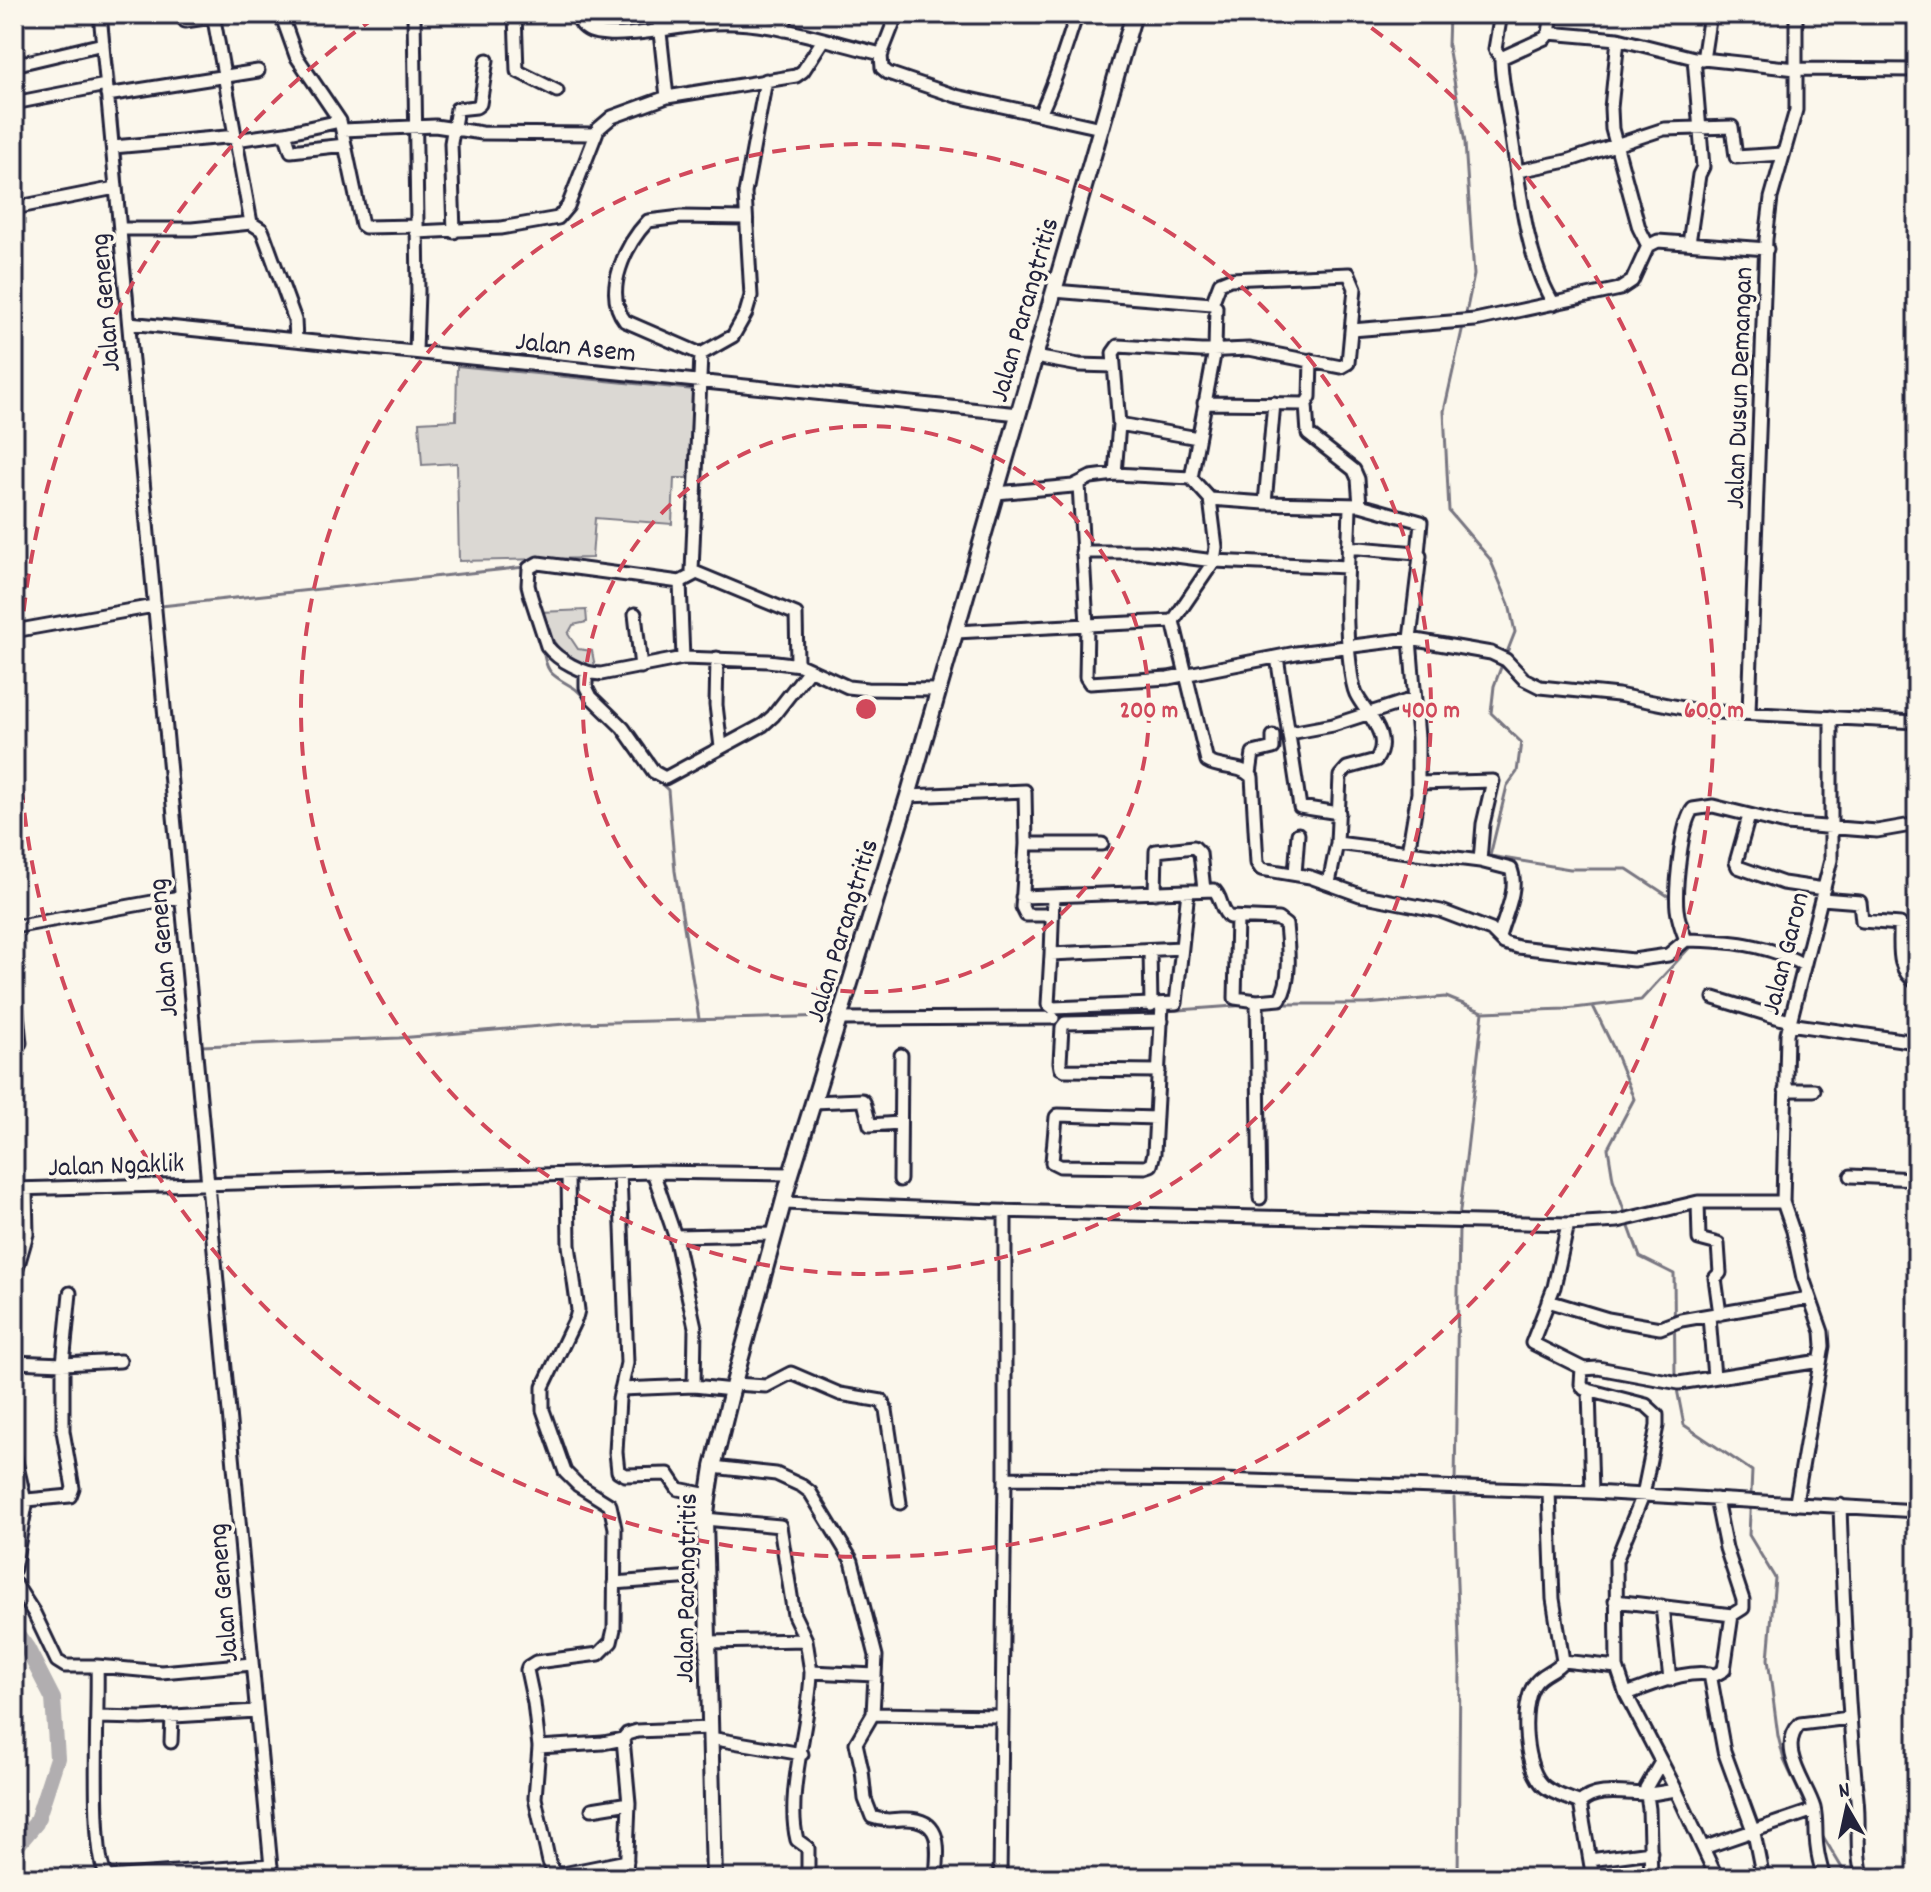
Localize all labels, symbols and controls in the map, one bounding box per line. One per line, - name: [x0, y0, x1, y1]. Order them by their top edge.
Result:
- street label: Jalan Parangtritis: [981, 213, 1072, 407]
- street label: Jalan Geneng: [82, 231, 134, 374]
- street label: Jalan Dusun Demangan: [1718, 266, 1766, 510]
- street label: Jalan Asem: [513, 324, 638, 376]
- centre of rings: [852, 695, 880, 723]
- text: 200 m: [1120, 695, 1178, 729]
- text: 400 m: [1402, 695, 1460, 729]
- text: 600 m: [1684, 695, 1744, 729]
- street label: Jalan Parangtritis: [798, 835, 892, 1028]
- street label: Jalan Geneng: [140, 876, 192, 1019]
- street label: Jalan Garon: [1753, 888, 1822, 1020]
- street label: Jalan Ngaklik: [47, 1146, 185, 1190]
- street label: Jalan Parangtritis: [667, 1493, 711, 1683]
- street label: Jalan Geneng: [200, 1521, 252, 1664]
- north arrow: [1807, 1768, 1887, 1848]
- text: N: [1837, 1776, 1852, 1808]

